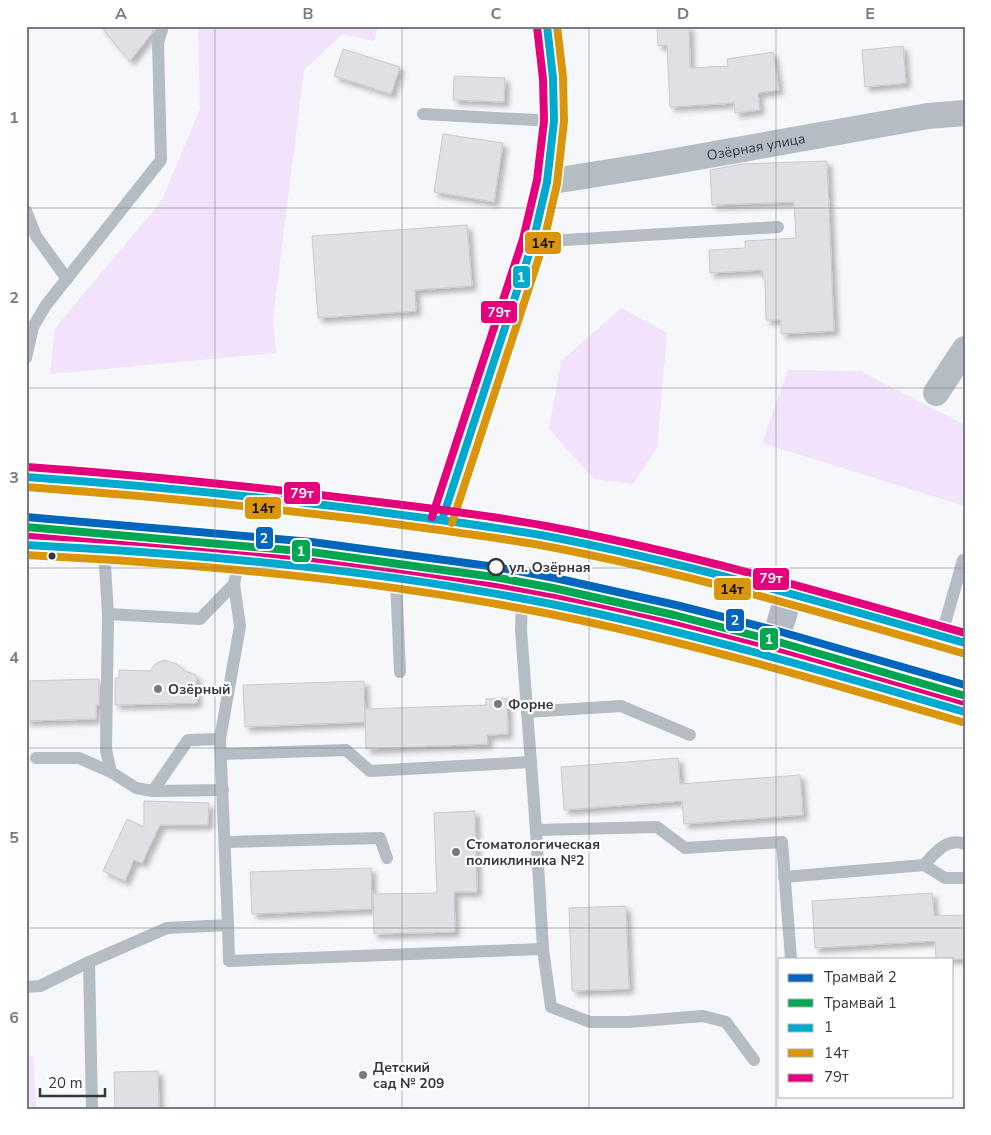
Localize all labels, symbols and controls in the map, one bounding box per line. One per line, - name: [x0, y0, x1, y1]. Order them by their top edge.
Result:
- text: A: [115, 3, 127, 25]
- text: B: [302, 3, 314, 25]
- text: C: [491, 3, 502, 25]
- text: D: [677, 3, 689, 25]
- text: E: [865, 3, 875, 25]
- text: 1: [9, 107, 19, 129]
- street label: Озёрная улица: [705, 129, 807, 165]
- line badge: 14т: [524, 231, 562, 255]
- text: 14т: [531, 234, 555, 253]
- line badge: 1: [512, 265, 531, 289]
- text: 1: [517, 268, 525, 287]
- text: 2: [9, 287, 19, 309]
- line badge: 79т: [480, 300, 518, 324]
- text: 79т: [487, 303, 511, 322]
- text: 3: [9, 467, 19, 489]
- line badge: 79т: [283, 481, 321, 505]
- text: 79т: [290, 484, 314, 503]
- line badge: 14т: [244, 496, 282, 520]
- text: 14т: [251, 499, 275, 518]
- line badge: 2: [255, 526, 274, 550]
- text: 2: [260, 529, 268, 548]
- line badge: 1: [291, 539, 311, 563]
- text: 1: [297, 542, 305, 561]
- unlabelled marker: [47, 551, 57, 561]
- marker: ул. Озёрная: [487, 558, 505, 576]
- place label: ул. Озёрная: [509, 558, 591, 577]
- line badge: 79т: [752, 567, 790, 591]
- text: 79т: [759, 569, 783, 588]
- line badge: 14т: [713, 577, 752, 601]
- text: 14т: [720, 580, 744, 599]
- line badge: 2: [725, 608, 745, 632]
- text: 2: [731, 611, 739, 630]
- line badge: 1: [759, 627, 779, 651]
- text: 1: [765, 630, 773, 649]
- text: 4: [9, 647, 19, 669]
- place label: Озёрный: [168, 680, 230, 699]
- marker: Озёрный: [152, 683, 164, 695]
- place label: Форне: [508, 695, 554, 714]
- marker: Форне: [492, 698, 504, 710]
- text: 5: [9, 827, 19, 849]
- place label: Стоматологическая поликлиника №2: [466, 835, 600, 870]
- marker: Стоматологическая поликлиника №2: [450, 846, 462, 858]
- legend: [778, 958, 954, 1098]
- text: Трамвай 2: [824, 967, 897, 987]
- text: Трамвай 1: [824, 993, 897, 1013]
- text: 6: [9, 1007, 19, 1029]
- text: 1: [824, 1017, 833, 1037]
- text: 14т: [824, 1043, 849, 1063]
- place label: Детский сад № 209: [373, 1058, 445, 1093]
- scale bar: [40, 1065, 105, 1097]
- text: 79т: [824, 1067, 849, 1087]
- marker: Детский сад № 209: [357, 1069, 369, 1081]
- text: 20 m: [48, 1073, 83, 1093]

